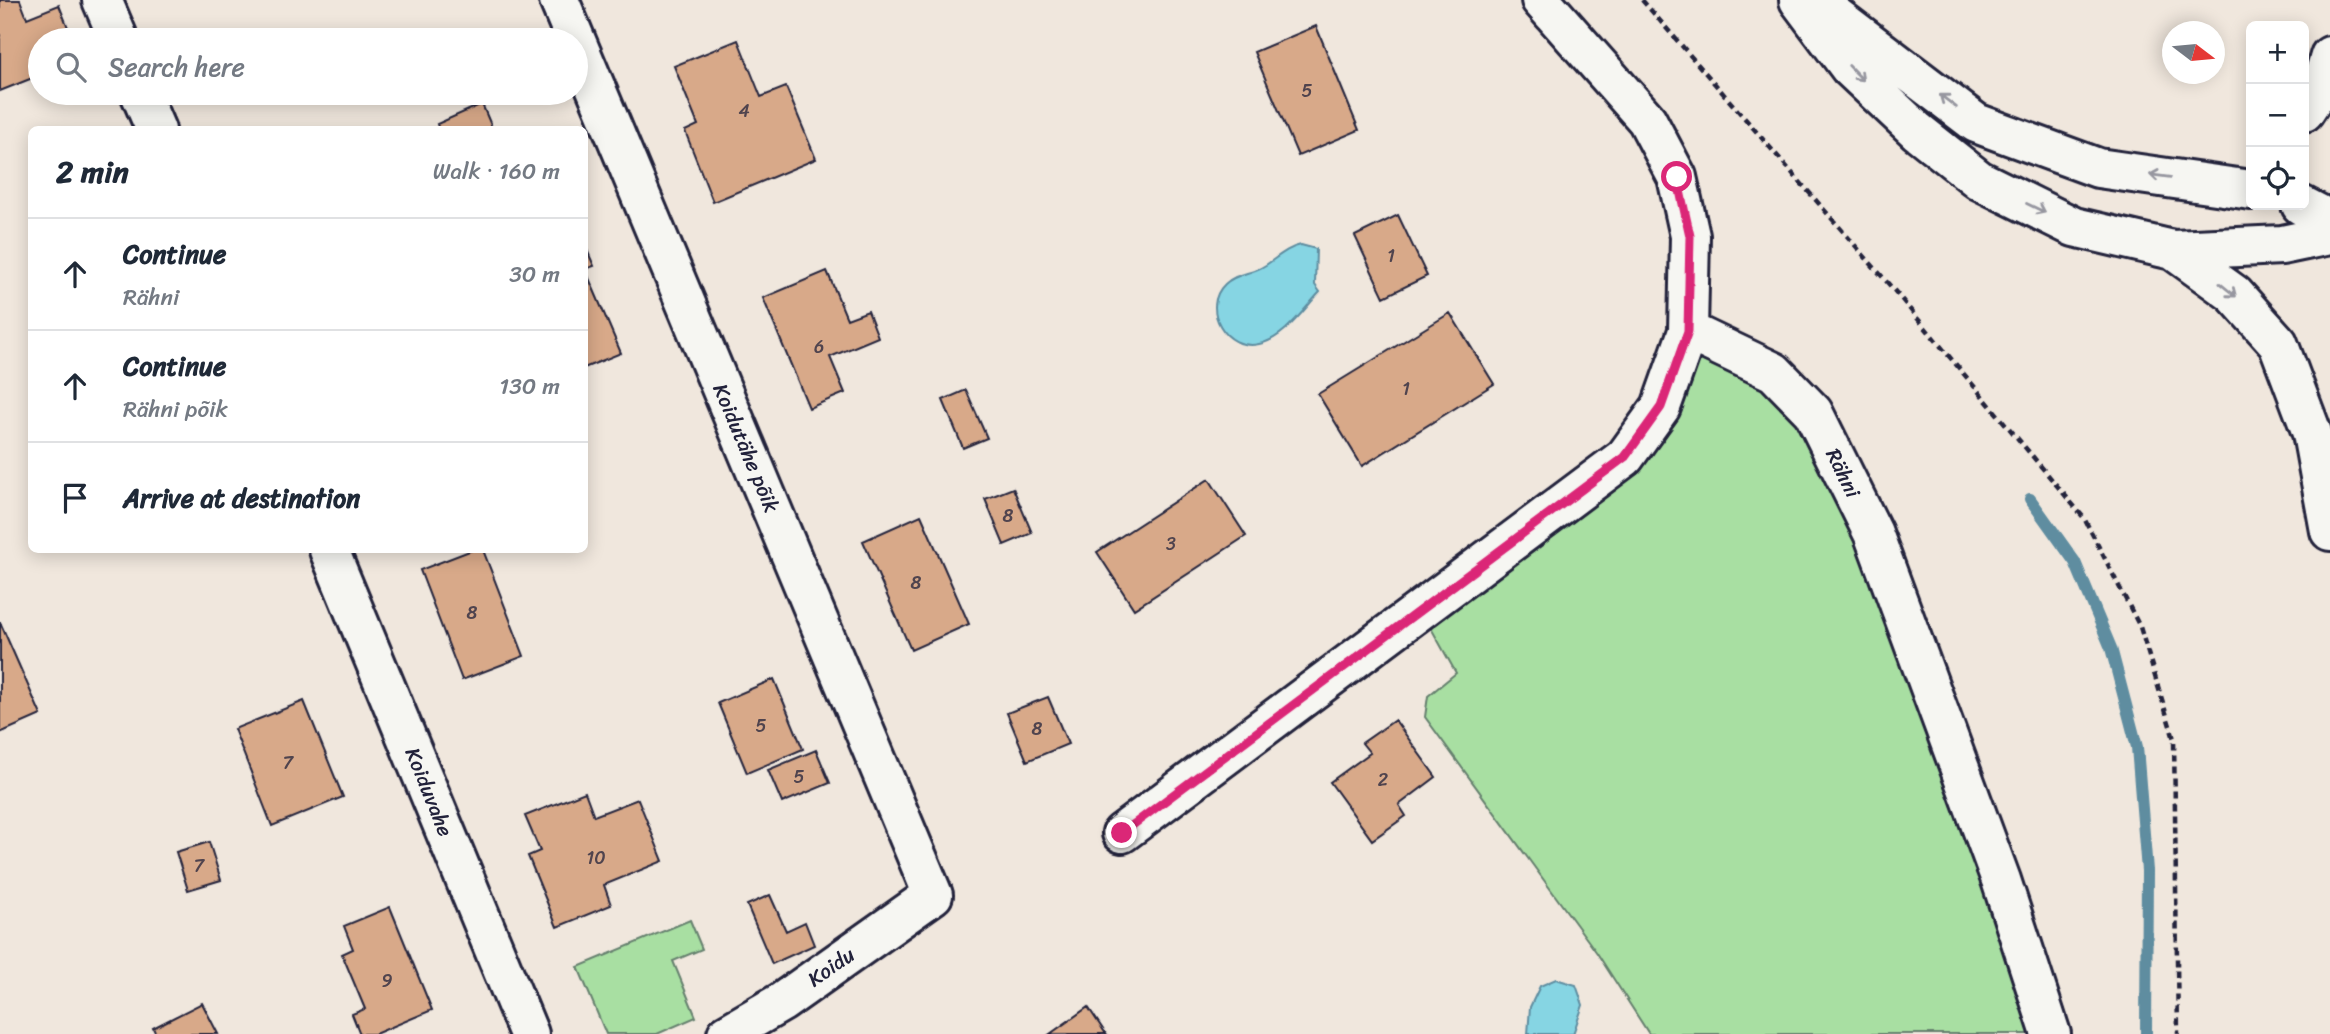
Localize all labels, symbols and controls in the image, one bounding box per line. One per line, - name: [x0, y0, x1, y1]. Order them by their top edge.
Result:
- north arrow: [2162, 21, 2225, 84]
- map controls: [2246, 21, 2309, 210]
- button: +: [2246, 21, 2309, 84]
- search box: [28, 28, 588, 105]
- text: Search here: [108, 44, 245, 90]
- icon: search: [52, 48, 90, 86]
- one-way arrow: [1847, 64, 1864, 81]
- house number: 5: [1302, 75, 1313, 107]
- button: −: [2246, 84, 2309, 147]
- one-way arrow: [1939, 94, 1958, 109]
- house number: 4: [738, 95, 750, 127]
- text: 2 min: [56, 145, 129, 199]
- button: locate: [2246, 147, 2309, 210]
- text: Walk · 160 m: [433, 151, 560, 192]
- route start: [1661, 161, 1692, 192]
- one-way arrow: [2149, 170, 2171, 183]
- one-way arrow: [2025, 202, 2046, 216]
- text: Continue: [123, 231, 226, 277]
- house number: 1: [1387, 240, 1395, 272]
- text: 30 m: [509, 254, 560, 295]
- icon: ahead: [56, 255, 94, 293]
- text: Rähni: [123, 277, 179, 318]
- one-way arrow: [2218, 283, 2236, 298]
- house number: 6: [814, 331, 824, 363]
- text: Continue: [123, 343, 226, 389]
- text: 130 m: [499, 366, 560, 407]
- icon: ahead: [56, 367, 94, 405]
- house number: 1: [1402, 373, 1410, 405]
- street label: Koidutähe põik: [702, 377, 790, 519]
- text: Rähni põik: [123, 389, 228, 430]
- street label: Rähni: [1815, 442, 1872, 506]
- text: Arrive at destination: [123, 475, 360, 521]
- icon: arrive: [56, 479, 94, 517]
- house number: 8: [1003, 500, 1014, 532]
- house number: 3: [1166, 528, 1176, 560]
- house number: 8: [911, 567, 922, 599]
- house number: 8: [467, 597, 478, 629]
- house number: 5: [756, 710, 767, 742]
- house number: 8: [1032, 713, 1043, 745]
- street label: Koiduvahe: [394, 741, 464, 843]
- house number: 7: [283, 747, 295, 779]
- house number: 5: [794, 761, 805, 793]
- house number: 2: [1378, 764, 1388, 796]
- route end: [1106, 817, 1137, 848]
- house number: 10: [586, 842, 606, 874]
- house number: 7: [194, 850, 206, 882]
- street label: Koidu: [799, 937, 863, 997]
- house number: 9: [381, 965, 393, 997]

